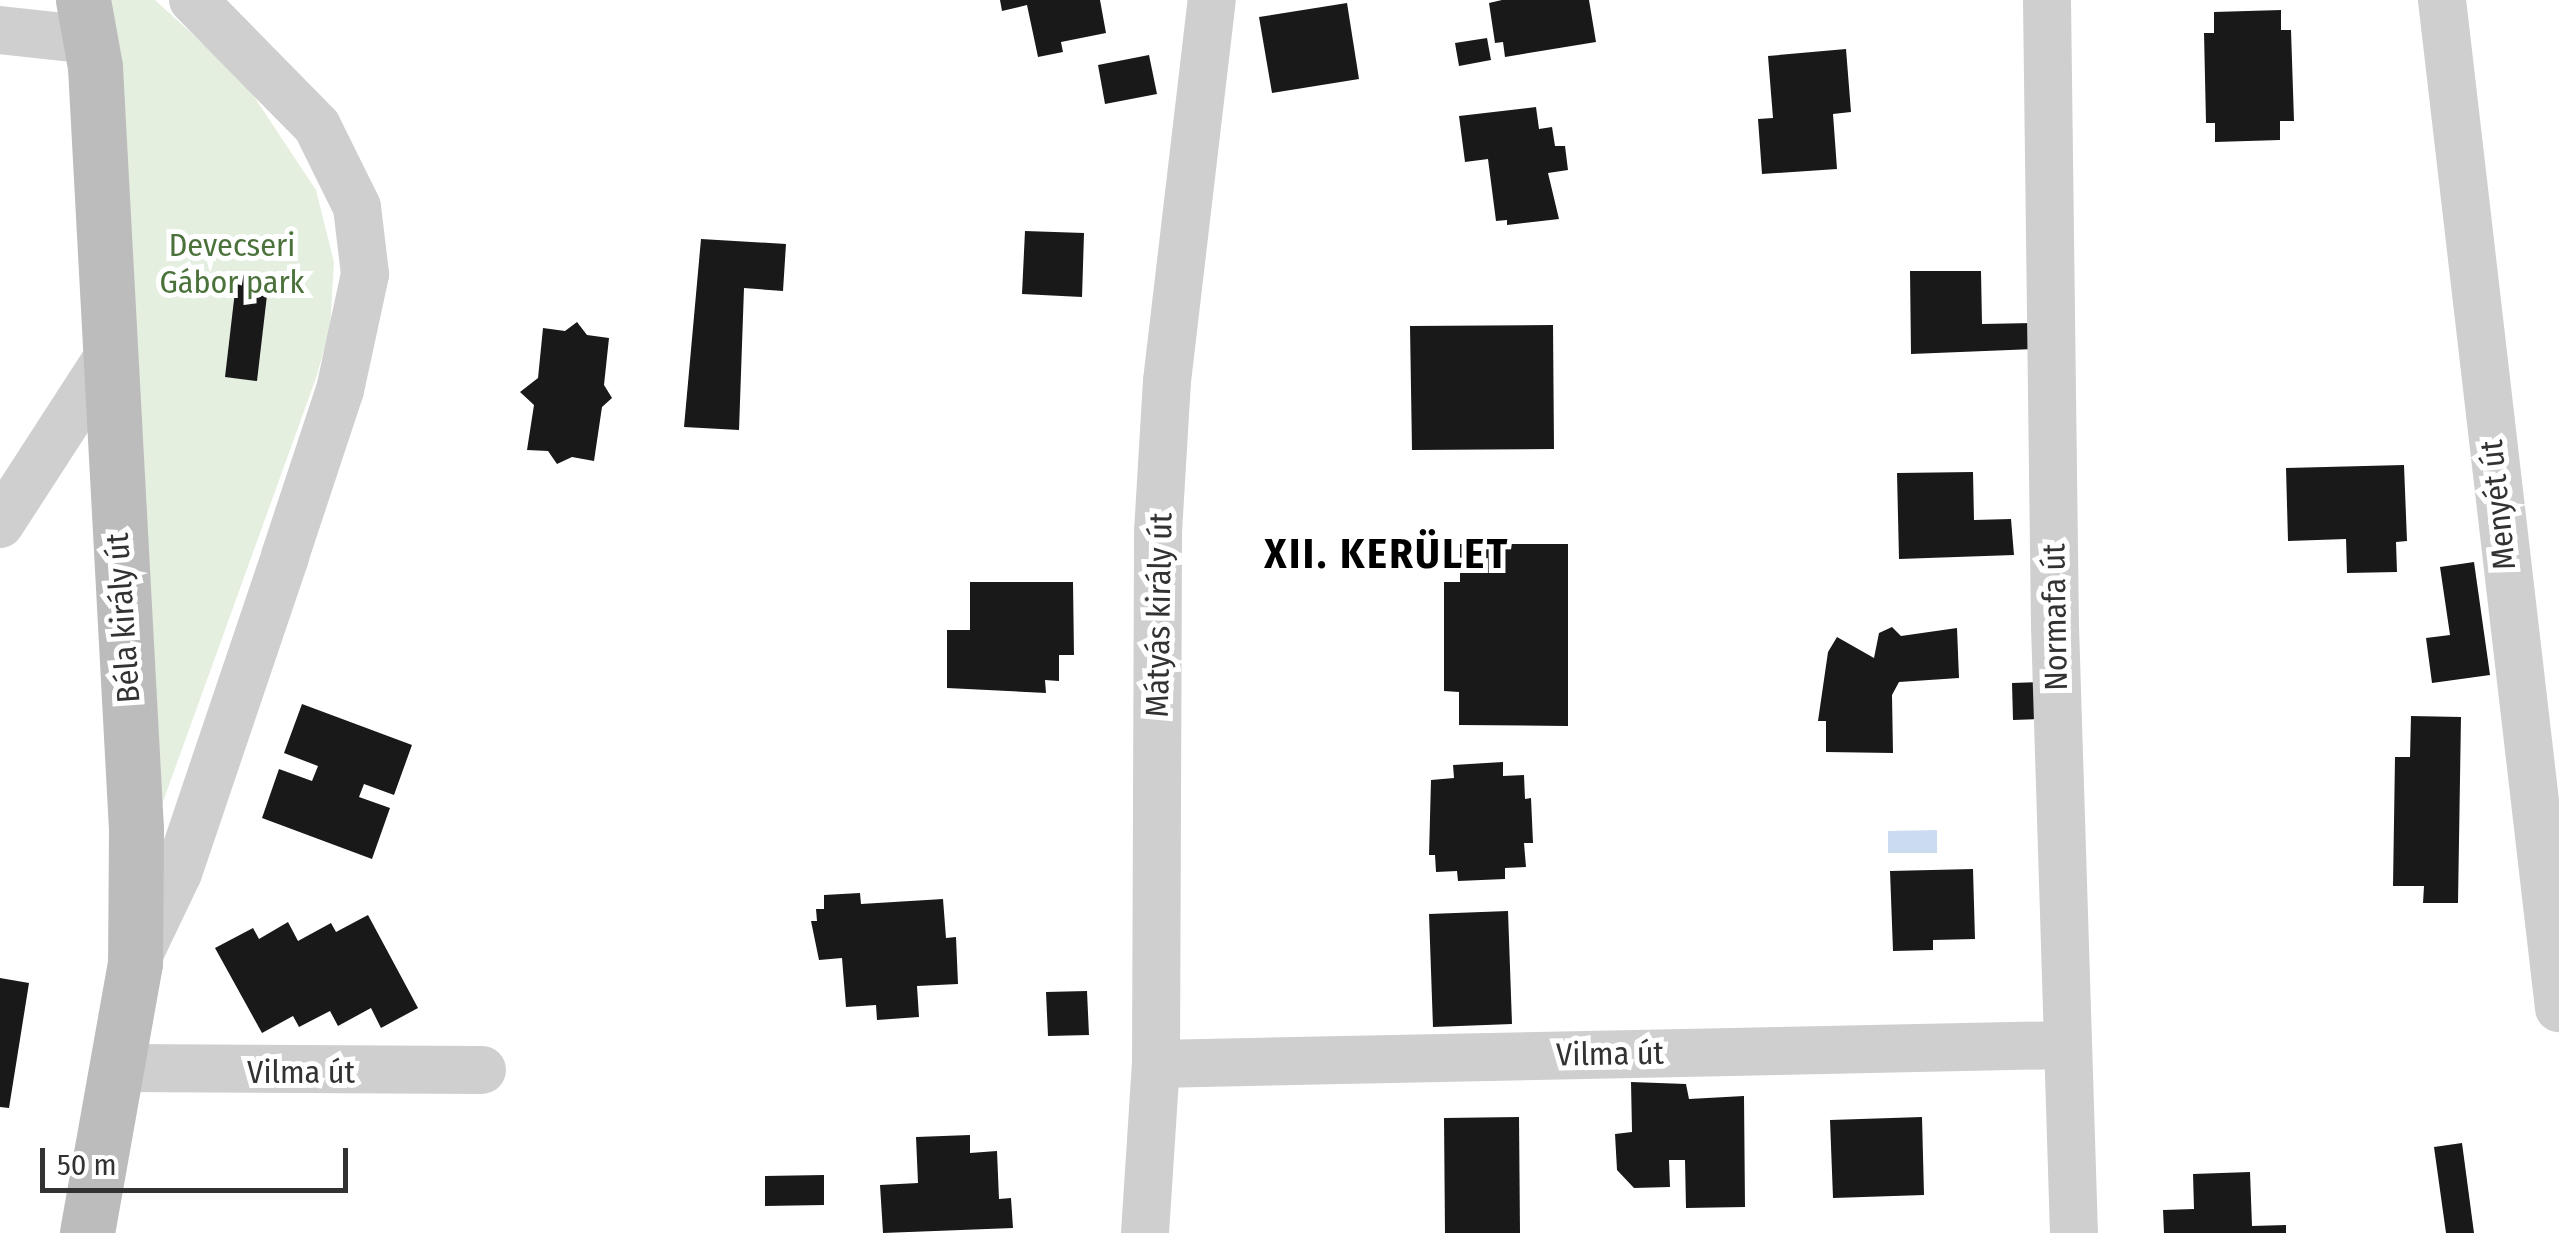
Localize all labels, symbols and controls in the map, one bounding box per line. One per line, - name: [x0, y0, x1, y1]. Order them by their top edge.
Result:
- park label: Devecseri Gábor park: [159, 227, 305, 302]
- street label: Menyét út: [2472, 438, 2524, 572]
- street label: Mátyás király út: [1138, 512, 1180, 718]
- district label: XII. KERÜLET: [1264, 529, 1510, 579]
- street label: Béla király út: [98, 532, 148, 704]
- street label: Normafa út: [2035, 543, 2075, 691]
- street label: Vilma út: [1556, 1034, 1664, 1074]
- street label: Vilma út: [247, 1053, 355, 1091]
- scale bar: [45, 1128, 352, 1190]
- text: 50 m: [57, 1147, 117, 1183]

